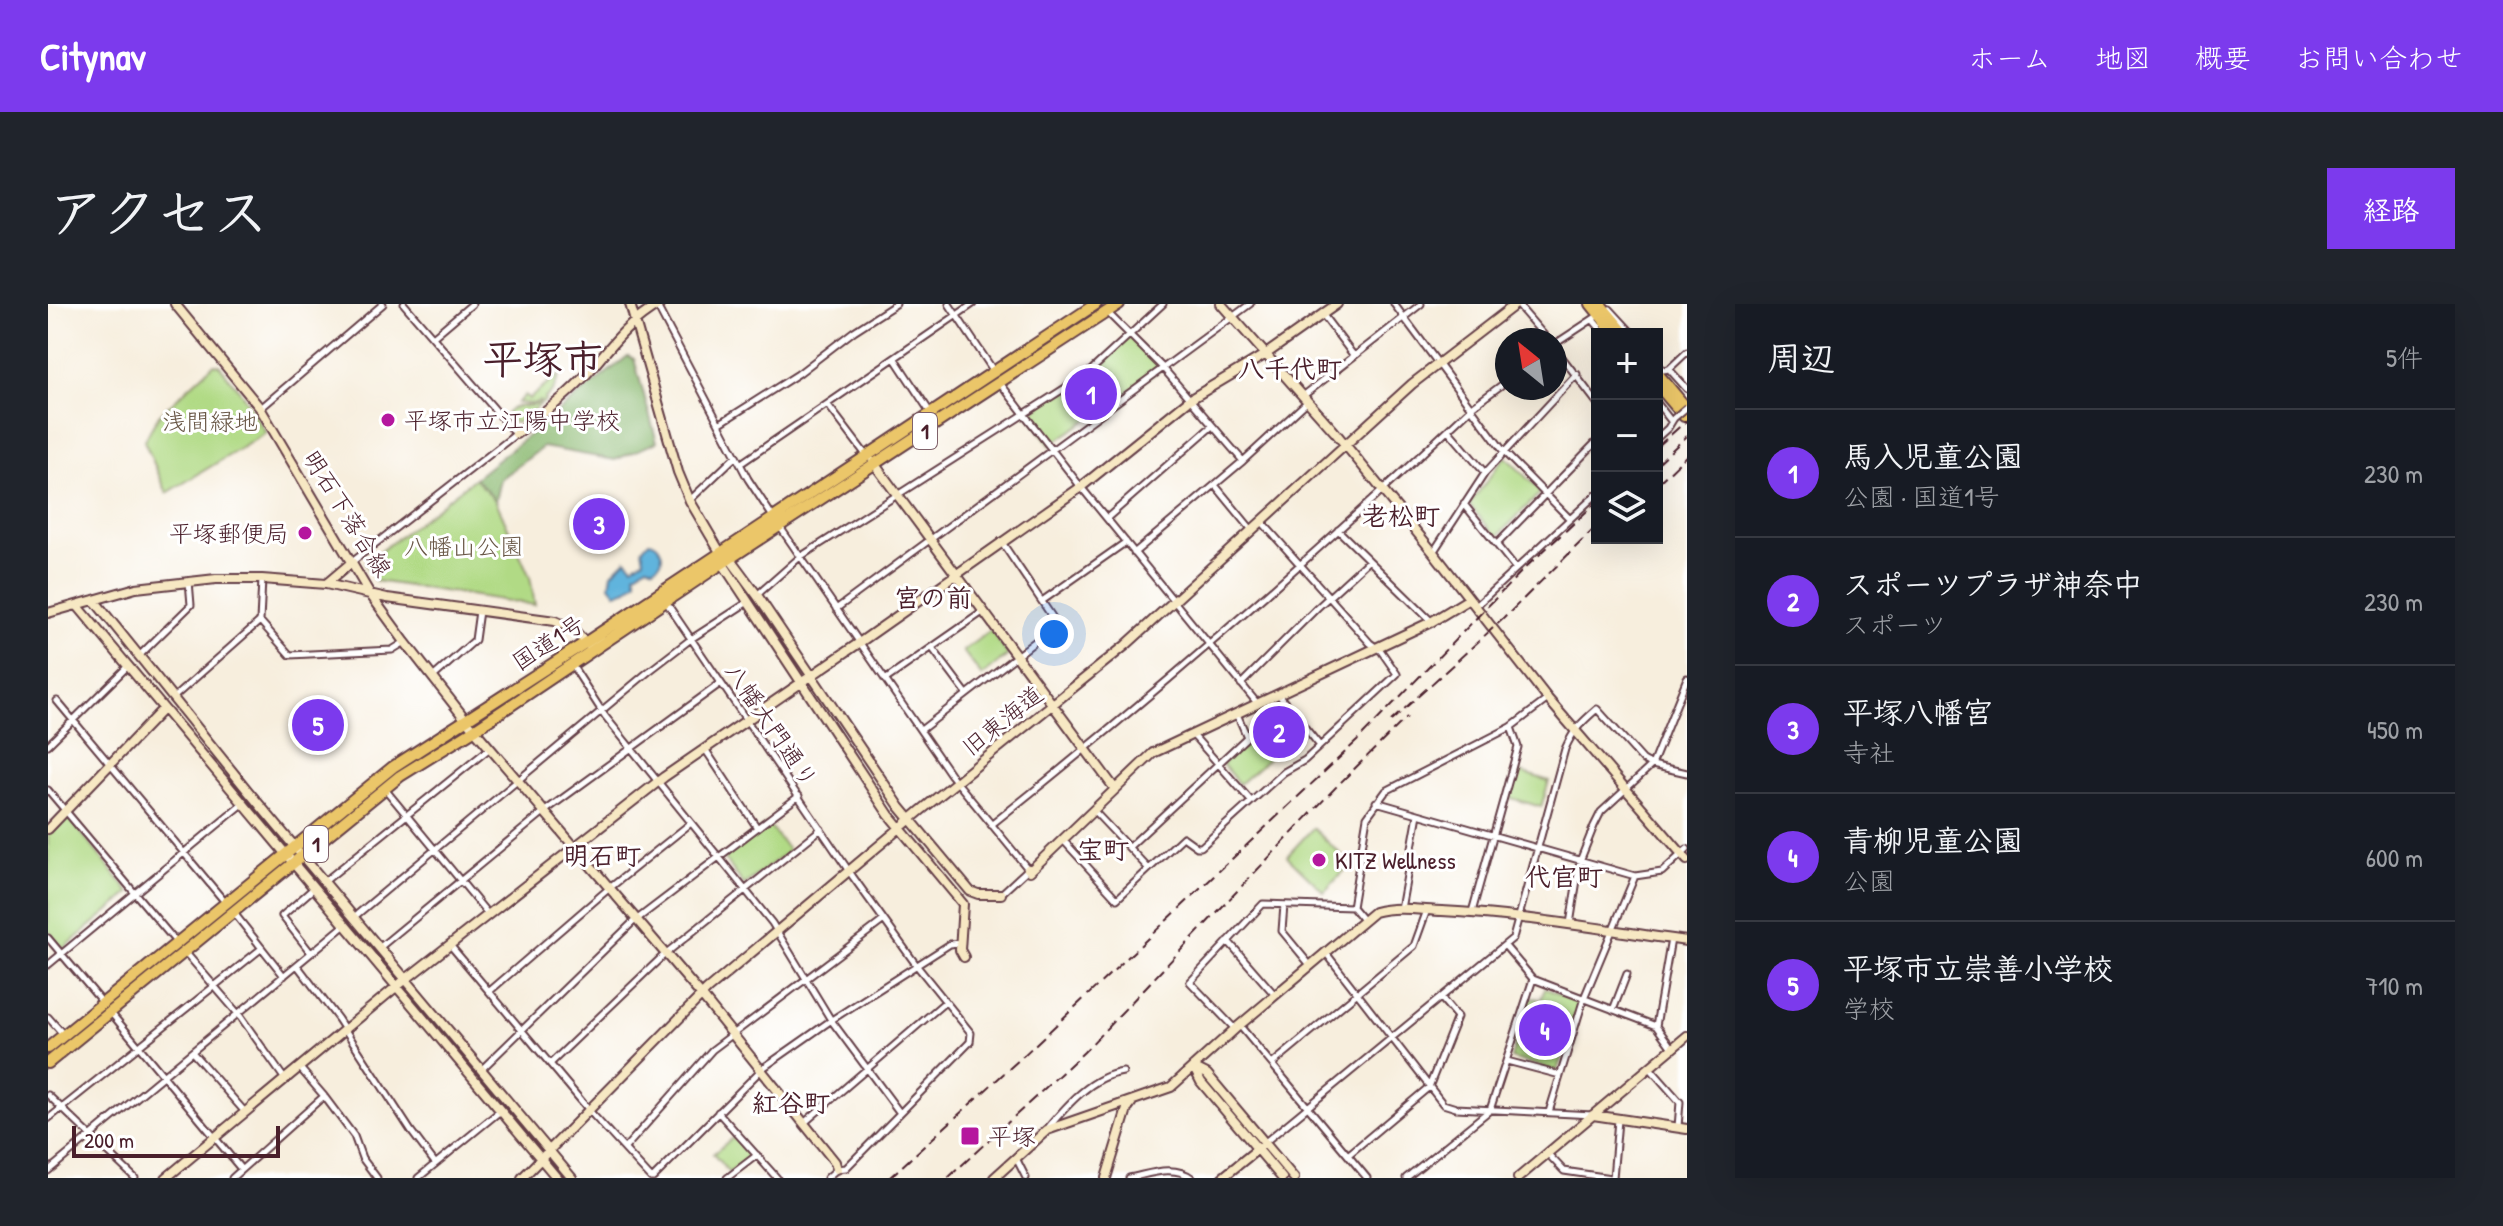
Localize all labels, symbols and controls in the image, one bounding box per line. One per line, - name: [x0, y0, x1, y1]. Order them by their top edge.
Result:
- text: Citynav: [40, 30, 146, 82]
- text: ホーム: [1968, 39, 2051, 77]
- text: 地図: [2095, 39, 2151, 77]
- text: 概要: [2195, 39, 2251, 77]
- text: お問い合わせ: [2295, 39, 2463, 77]
- button: 経路: [2327, 168, 2455, 249]
- text: アクセス: [48, 174, 269, 249]
- north arrow: [1495, 328, 1567, 400]
- map controls: [1591, 328, 1663, 544]
- button: +: [1591, 328, 1663, 400]
- district label: 平塚市: [483, 331, 603, 385]
- text: 周辺: [1767, 335, 1835, 381]
- text: 5件: [2386, 340, 2423, 375]
- district label: 八千代町: [1238, 351, 1342, 386]
- pin: 1: [1065, 364, 1117, 424]
- button: −: [1591, 400, 1663, 472]
- place label: 平塚市立江陽中学校: [404, 404, 620, 436]
- park label: 浅間緑地: [162, 405, 258, 437]
- marker: 平塚市立江陽中学校: [379, 411, 397, 429]
- road number: 1: [913, 413, 937, 449]
- text: 馬入児童公園: [1843, 436, 2023, 476]
- street label: 明石下落合線: [296, 443, 400, 583]
- text: 1: [1788, 456, 1798, 491]
- text: 230 m: [2364, 456, 2423, 491]
- button: layers: [1591, 472, 1663, 544]
- text: 公園 · 国道1号: [1843, 479, 2000, 514]
- pin: 3: [573, 494, 625, 554]
- district label: 老松町: [1362, 498, 1440, 533]
- place label: 平塚郵便局: [169, 517, 289, 549]
- marker: 平塚郵便局: [296, 524, 314, 542]
- park label: 八幡山公園: [404, 530, 524, 562]
- text: スポーツプラザ神奈中: [1843, 564, 2142, 604]
- district label: 宮の前: [894, 580, 972, 615]
- text: 2: [1787, 584, 1799, 619]
- text: 230 m: [2364, 584, 2423, 619]
- street label: 国道1号: [505, 607, 591, 677]
- text: スポーツ: [1843, 607, 1946, 642]
- your location: [1034, 614, 1074, 654]
- street label: 八幡大門通り: [718, 656, 826, 794]
- street label: 旧東海道: [955, 677, 1049, 763]
- text: 平塚八幡宮: [1843, 692, 1993, 732]
- pin: 5: [292, 695, 344, 755]
- pin: 2: [1253, 702, 1305, 762]
- text: 3: [1787, 712, 1799, 747]
- text: 450 m: [2367, 712, 2423, 747]
- text: 寺社: [1843, 735, 1895, 770]
- text: 青柳児童公園: [1843, 820, 2023, 860]
- road number: 1: [304, 826, 328, 862]
- district label: 宝町: [1077, 832, 1129, 867]
- district label: 明石町: [563, 838, 641, 873]
- text: 4: [1788, 840, 1798, 875]
- text: 600 m: [2366, 840, 2423, 875]
- place label: KITZ Wellness: [1335, 844, 1456, 876]
- marker: KITZ Wellness: [1310, 851, 1328, 869]
- district label: 代官町: [1525, 859, 1603, 894]
- text: 公園: [1843, 863, 1895, 898]
- text: 平塚市立崇善小学校: [1843, 948, 2113, 988]
- text: 5: [1788, 968, 1799, 1003]
- text: 710 m: [2365, 968, 2423, 1003]
- text: 学校: [1843, 991, 1895, 1026]
- pin: 4: [1519, 1000, 1571, 1060]
- district label: 紅谷町: [752, 1085, 830, 1120]
- place label: 平塚: [988, 1120, 1036, 1152]
- scale bar: [72, 1122, 280, 1158]
- text: 200 m: [84, 1125, 134, 1155]
- marker: 平塚: [959, 1125, 981, 1147]

